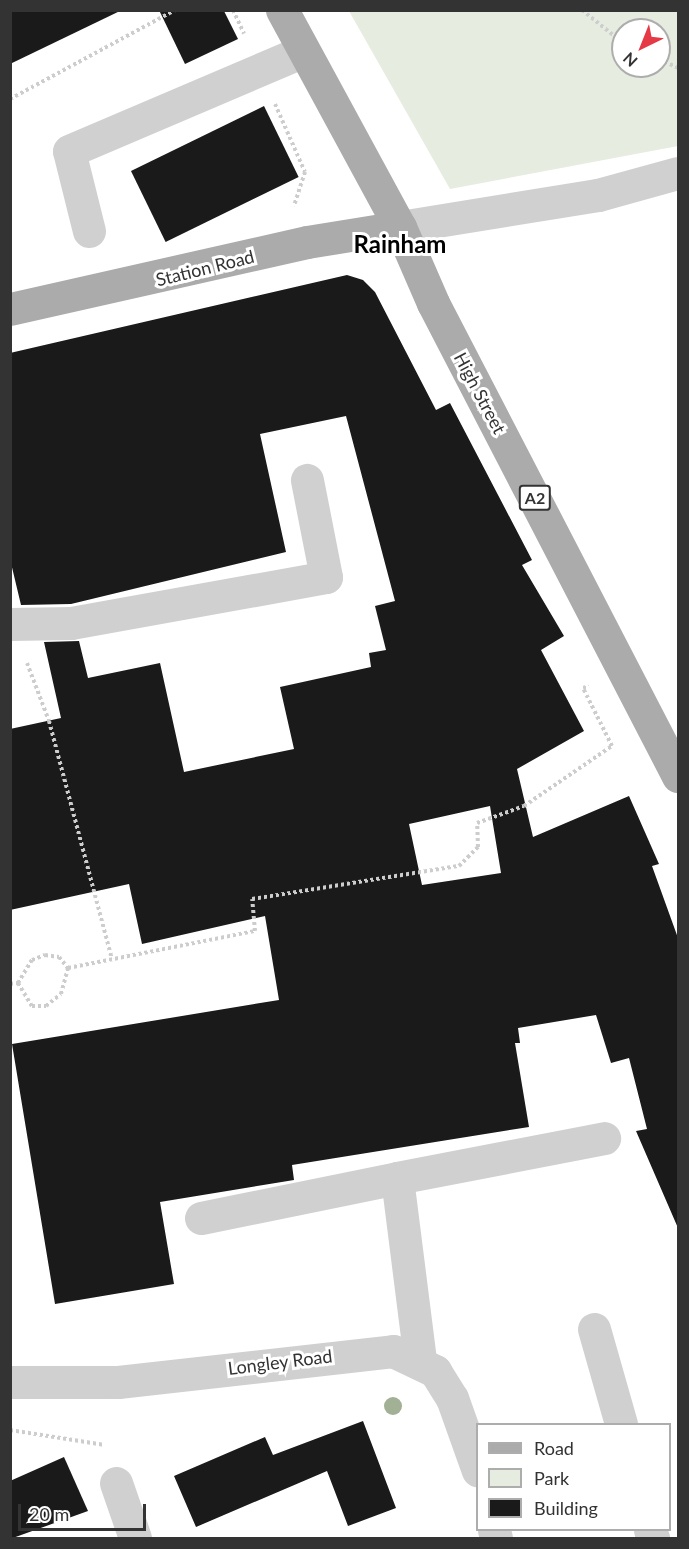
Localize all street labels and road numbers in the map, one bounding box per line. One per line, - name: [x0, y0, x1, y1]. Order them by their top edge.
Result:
- street label: Station Road: [154, 245, 256, 291]
- street label: High Street: [449, 348, 511, 438]
- road number: A2: [518, 485, 552, 511]
- street label: Longley Road: [226, 1345, 334, 1379]

